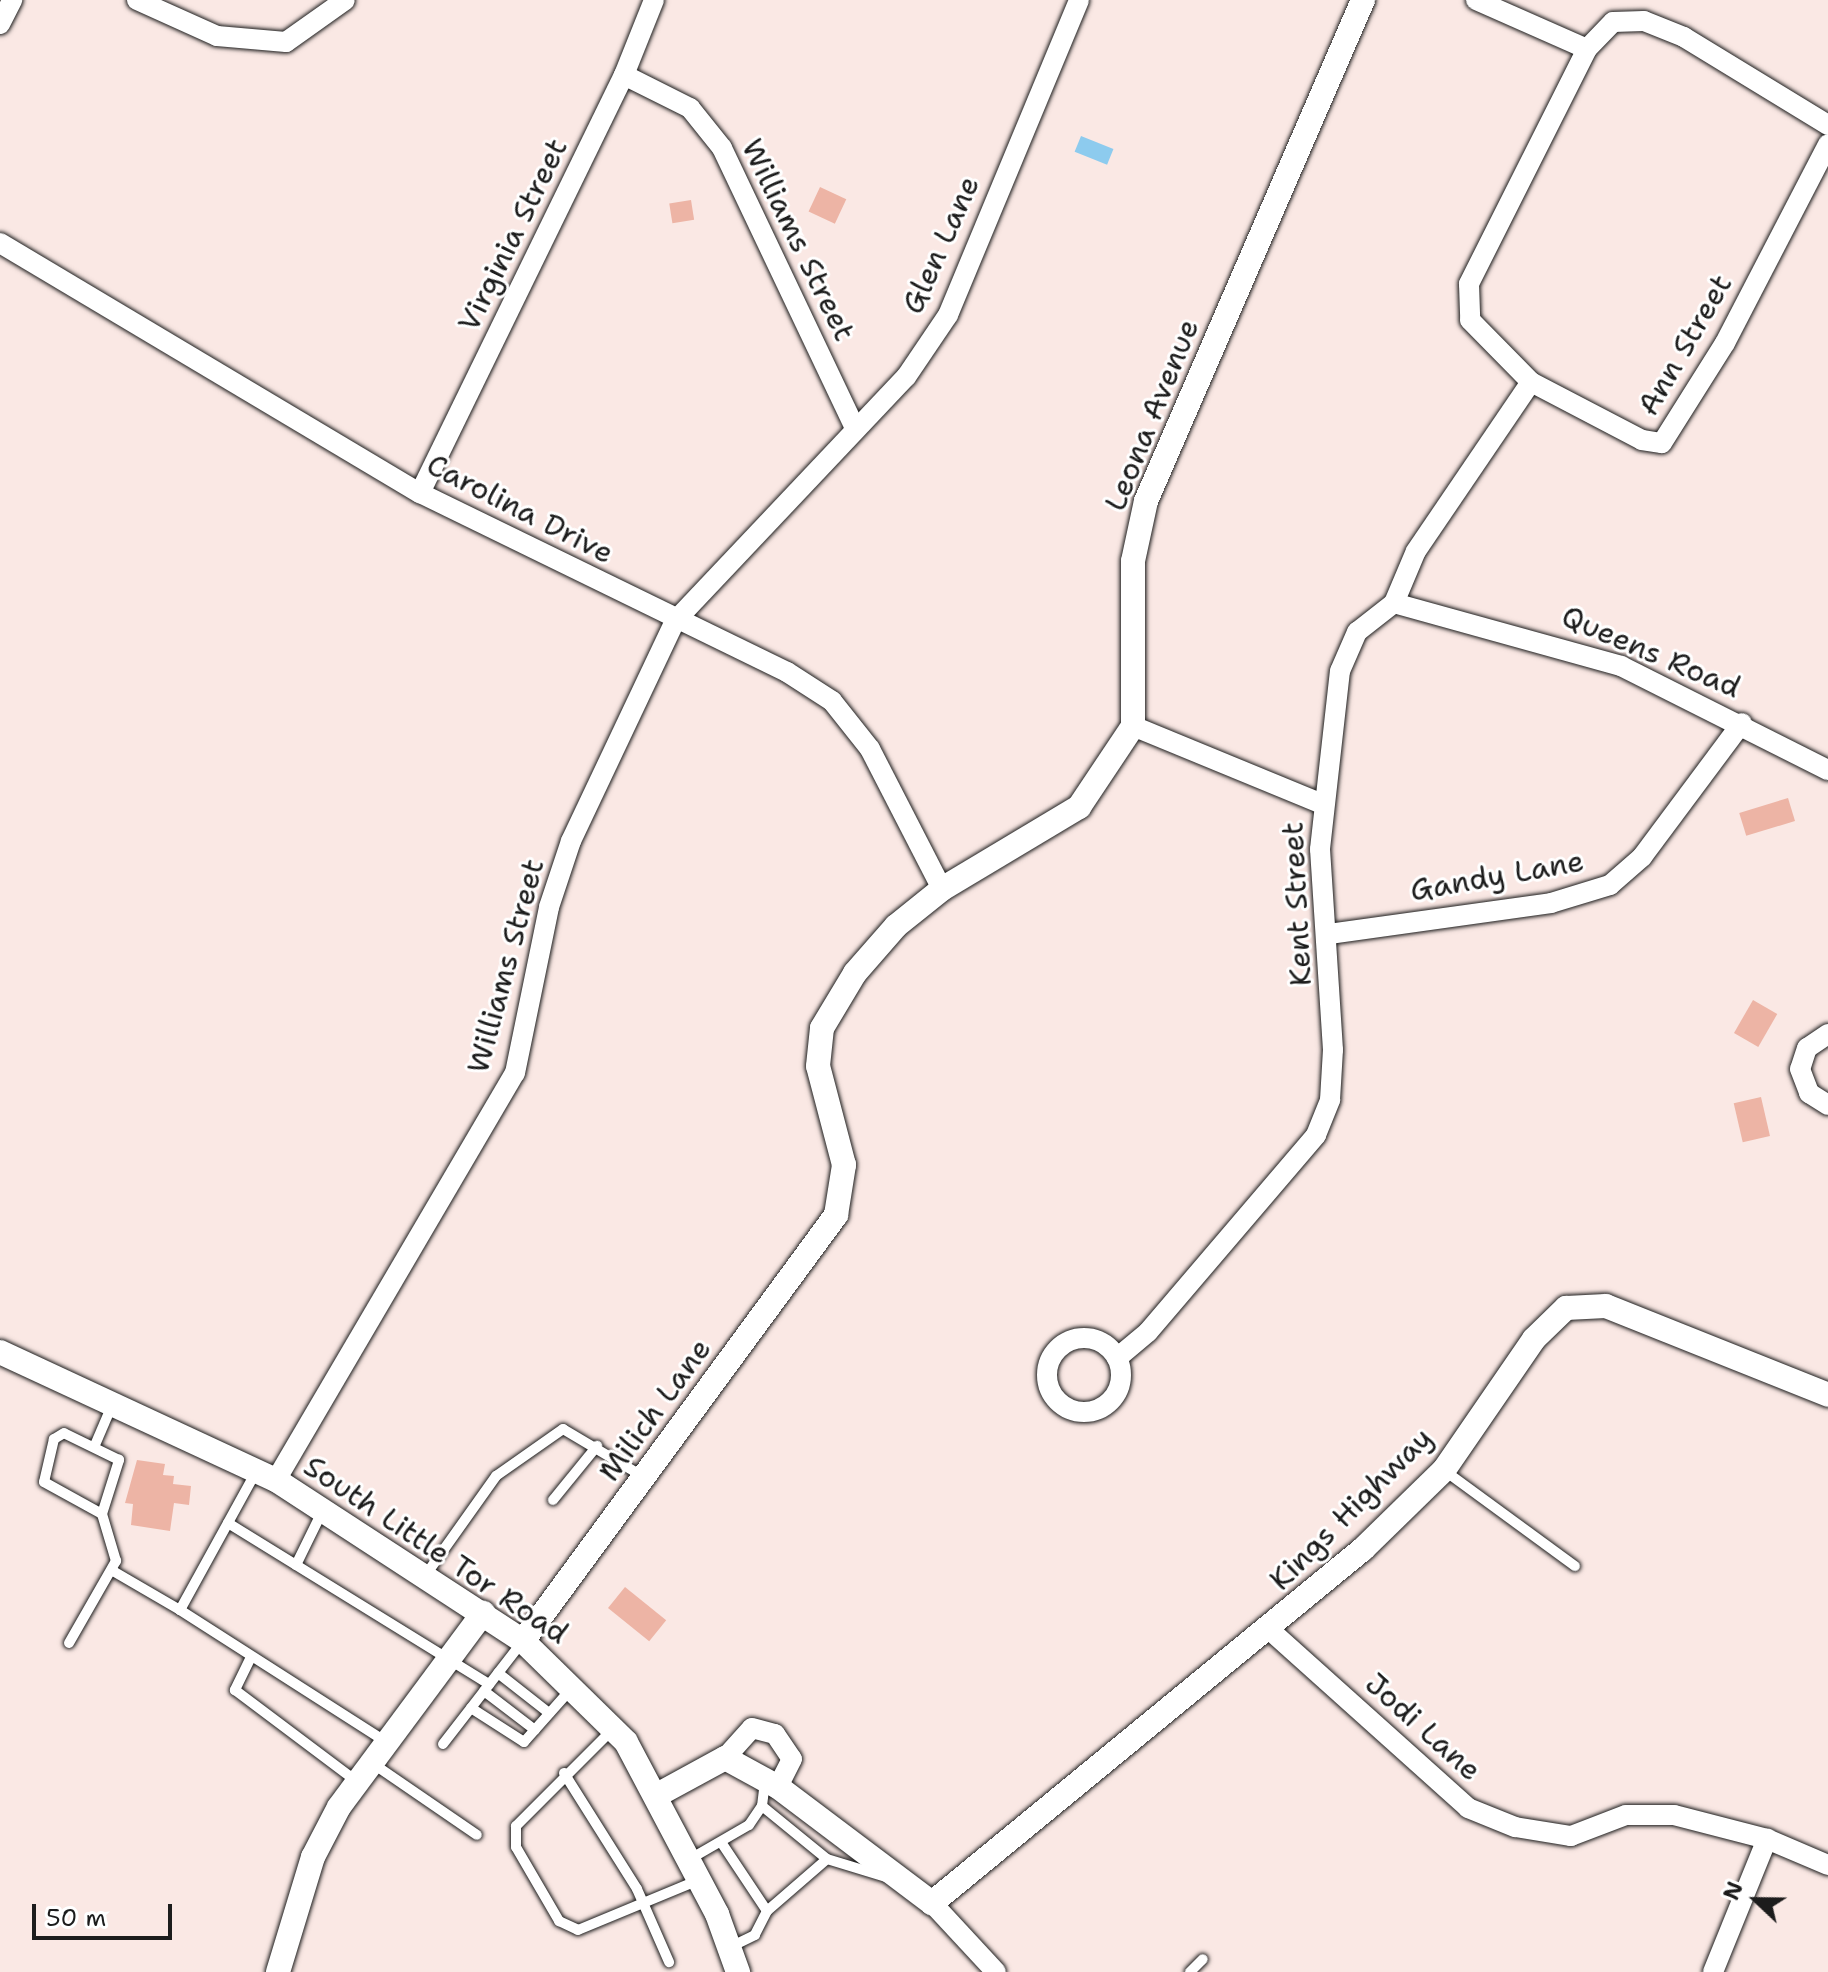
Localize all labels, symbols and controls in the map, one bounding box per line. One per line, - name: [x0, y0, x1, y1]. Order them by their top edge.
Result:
- street label: Virginia Street: [451, 133, 575, 337]
- street label: Williams Street: [734, 133, 862, 347]
- street label: Glen Lane: [895, 171, 987, 319]
- street label: Ann Street: [1630, 268, 1740, 422]
- street label: Leona Avenue: [1097, 314, 1207, 516]
- street label: Carolina Drive: [421, 447, 619, 571]
- street label: Queens Road: [1556, 598, 1746, 706]
- street label: Kent Street: [1275, 821, 1319, 987]
- street label: Gandy Lane: [1407, 843, 1587, 909]
- street label: Williams Street: [460, 855, 552, 1077]
- street label: Milich Lane: [591, 1332, 719, 1488]
- street label: Kings Highway: [1262, 1420, 1440, 1598]
- street label: South Little Tor Road: [297, 1448, 575, 1652]
- street label: Jodi Lane: [1358, 1666, 1488, 1788]
- north arrow: [1716, 1860, 1796, 1940]
- text: N: [1717, 1877, 1750, 1904]
- scale bar: [36, 1888, 176, 1938]
- text: 50 m: [46, 1902, 106, 1934]

